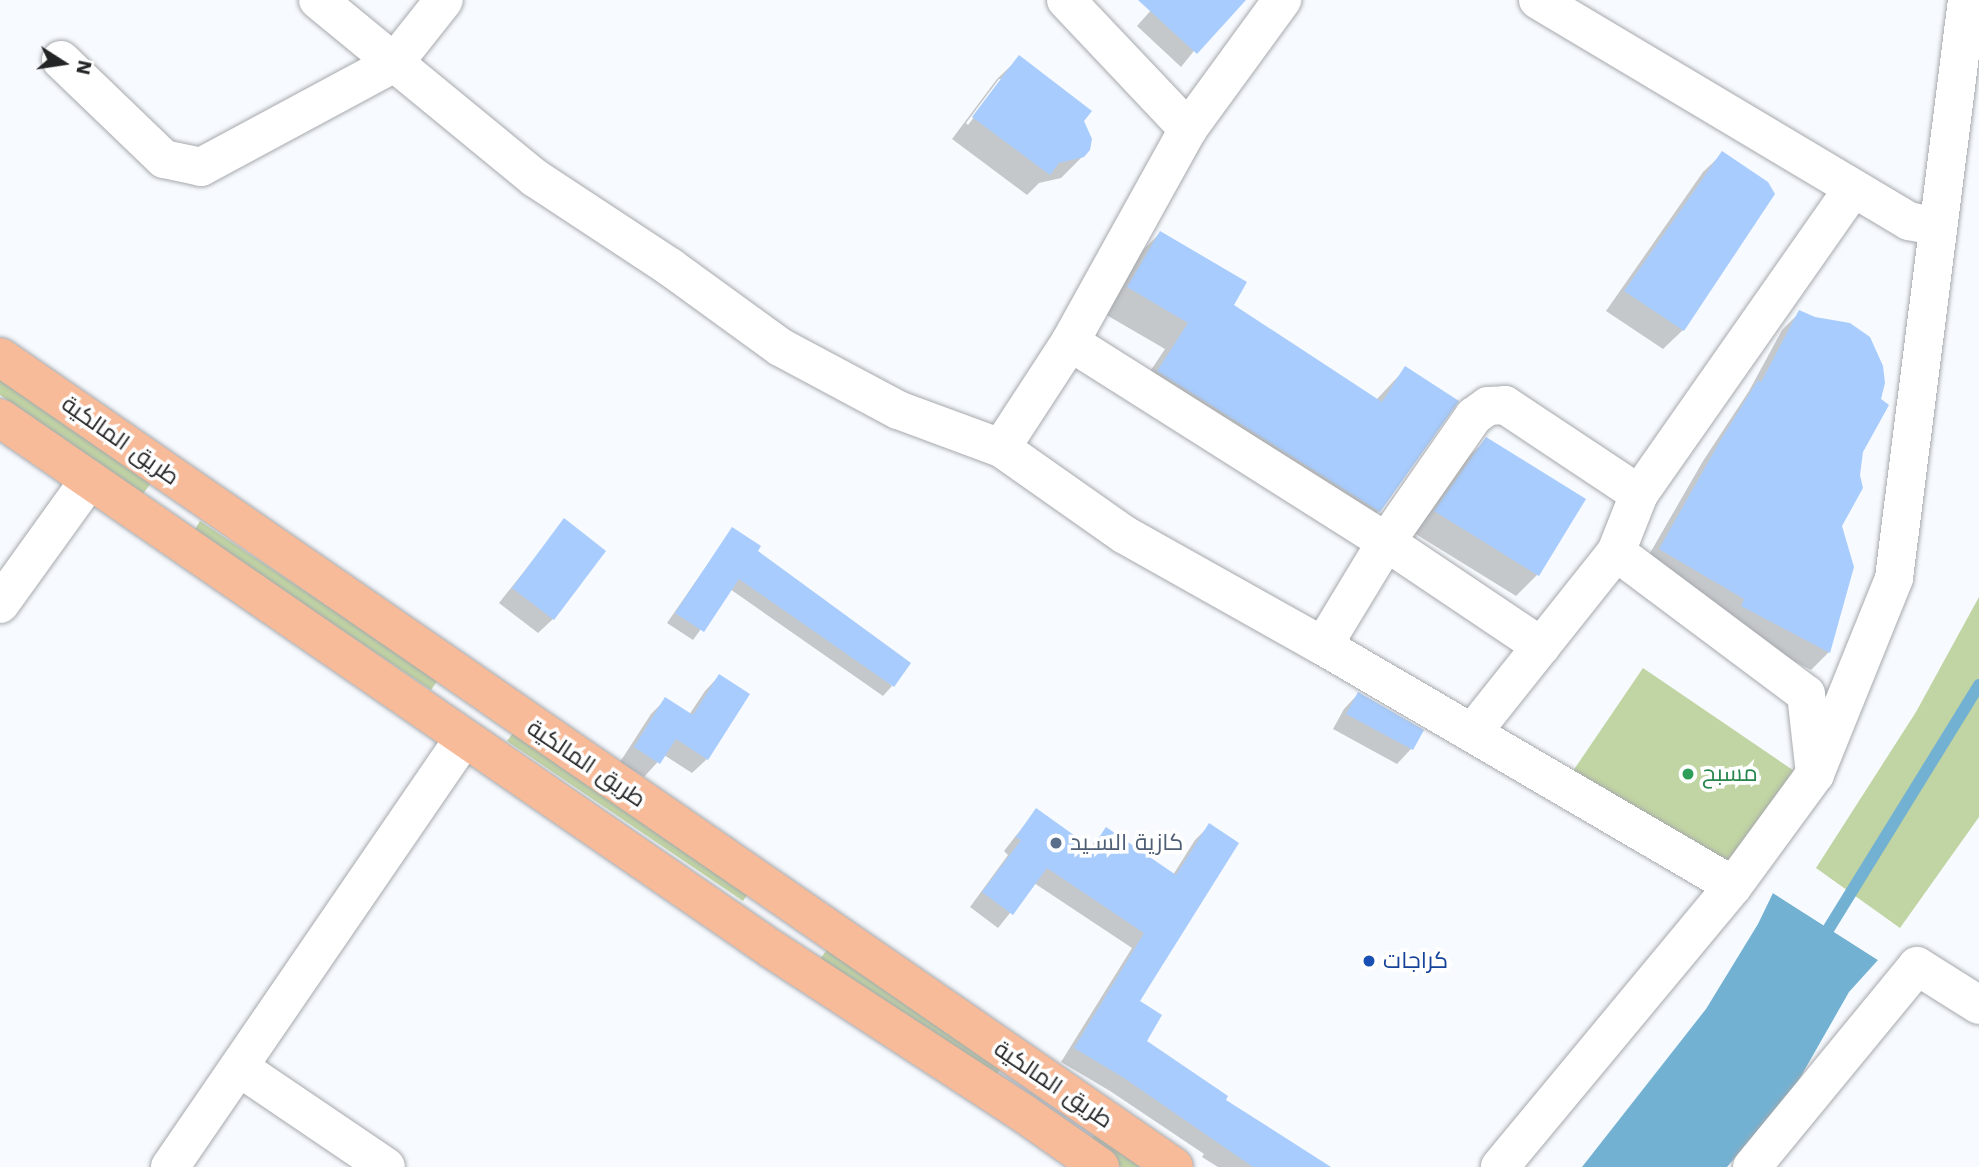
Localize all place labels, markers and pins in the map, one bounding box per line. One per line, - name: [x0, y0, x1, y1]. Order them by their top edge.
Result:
- place label: مسبح: [1702, 760, 1758, 788]
- marker: مسبح: [1680, 766, 1696, 782]
- place label: كازية السـيد: [1070, 829, 1183, 857]
- marker: كازية السـيد: [1048, 835, 1064, 851]
- place label: كراجات: [1383, 947, 1448, 975]
- marker: كراجات: [1361, 953, 1377, 969]

